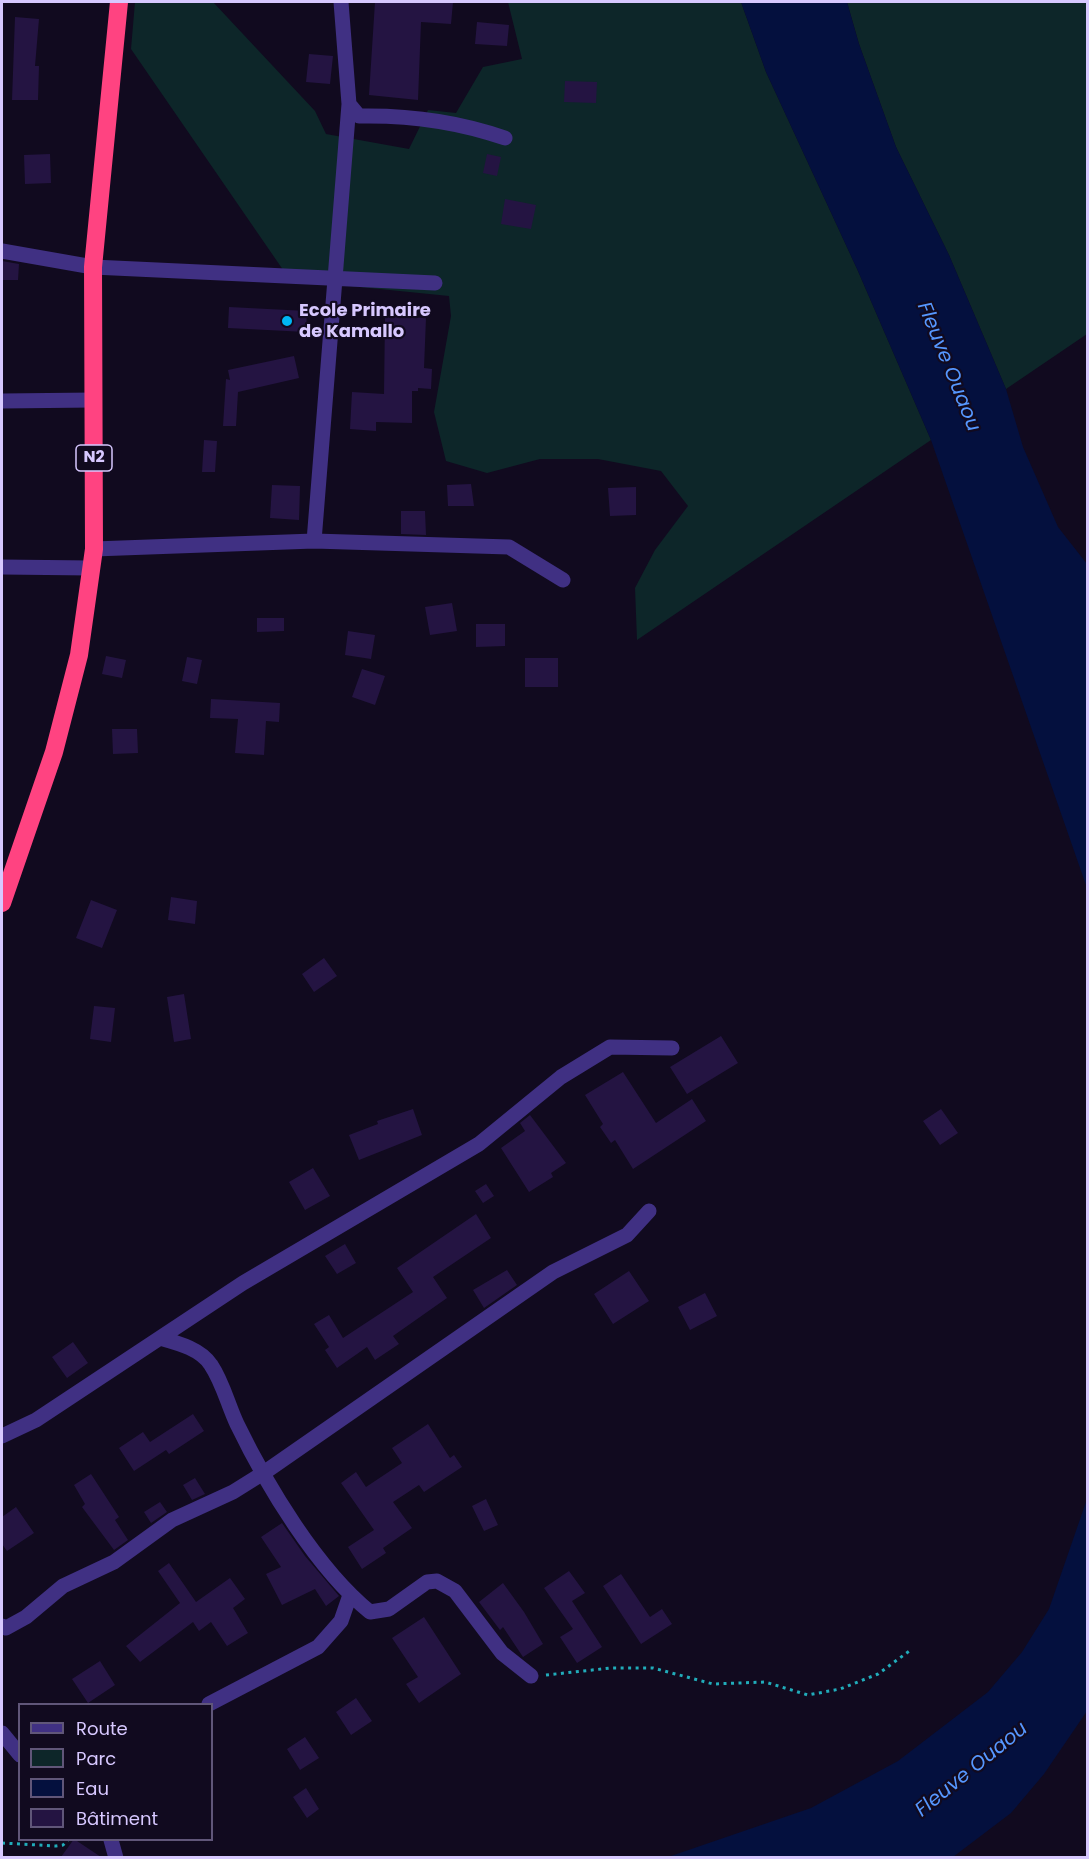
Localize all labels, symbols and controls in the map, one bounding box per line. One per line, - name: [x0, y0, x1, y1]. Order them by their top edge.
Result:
- water label: Fleuve Ouaou: [911, 299, 985, 435]
- place label: Ecole Primaire de Kamallo: [299, 300, 431, 342]
- marker: Ecole Primaire de Kamallo: [280, 314, 294, 328]
- road number: N2: [76, 445, 112, 471]
- legend: [18, 1703, 213, 1841]
- text: Route: [76, 1716, 128, 1741]
- water label: Fleuve Ouaou: [911, 1717, 1033, 1823]
- text: Parc: [76, 1746, 116, 1771]
- text: Eau: [76, 1776, 109, 1801]
- text: Bâtiment: [76, 1806, 158, 1831]

